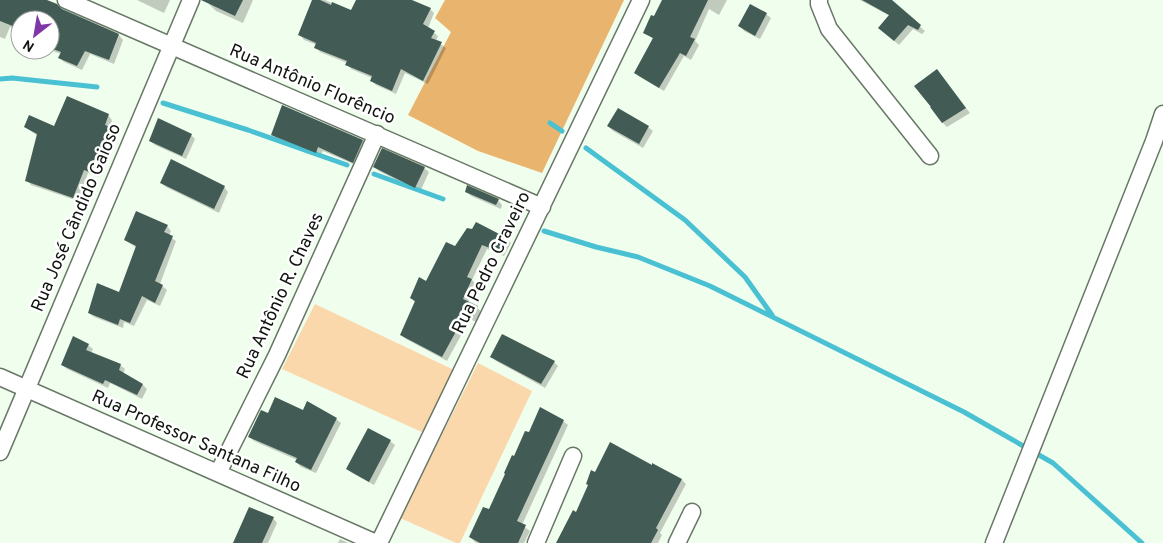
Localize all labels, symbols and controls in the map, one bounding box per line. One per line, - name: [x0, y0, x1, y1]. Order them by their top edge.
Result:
- north arrow: [10, 10, 60, 60]
- text: N: [20, 35, 38, 55]
- street label: Rua Antônio Florêncio: [225, 40, 399, 130]
- street label: Rua José Cândido Gaioso: [27, 120, 127, 316]
- street label: Rua Pedro Craveiro: [448, 188, 536, 338]
- street label: Rua Antônio R. Chaves: [232, 209, 330, 383]
- street label: Rua Professor Santana Filho: [88, 385, 304, 499]

